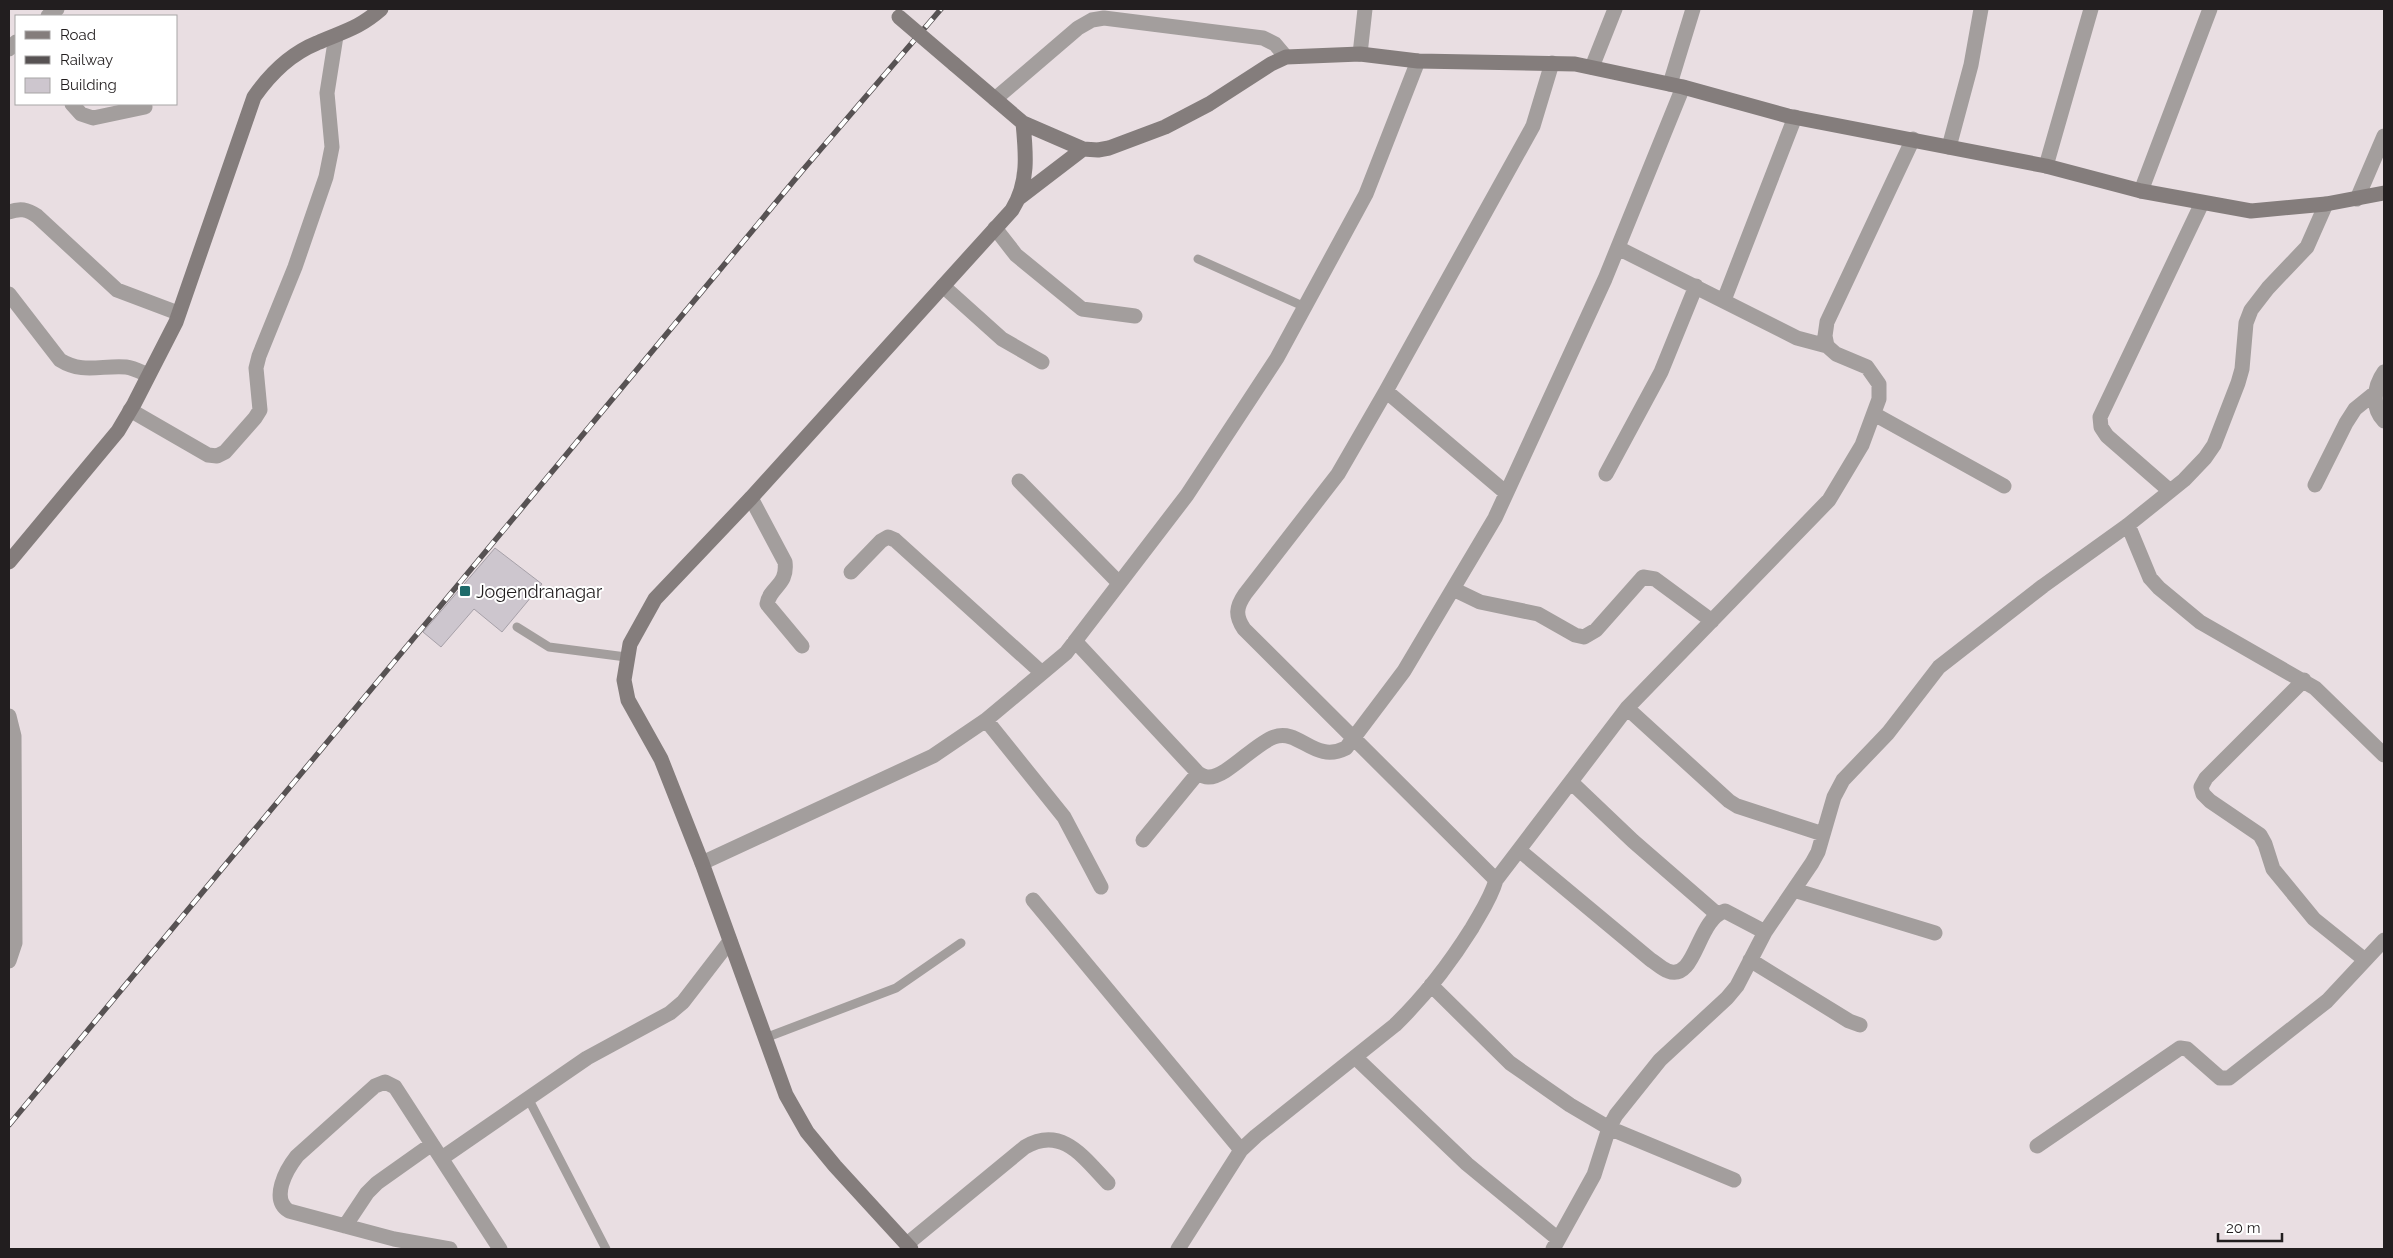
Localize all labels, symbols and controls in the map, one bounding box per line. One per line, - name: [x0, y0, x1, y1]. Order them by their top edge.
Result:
- legend: [15, 15, 178, 105]
- text: Road: [60, 26, 96, 44]
- text: Railway: [60, 51, 113, 69]
- text: Building: [60, 76, 117, 94]
- place label: Jogendranagar: [476, 581, 603, 602]
- marker: Jogendranagar: [458, 584, 472, 598]
- scale bar: [2218, 1210, 2282, 1242]
- text: 20 m: [2226, 1219, 2261, 1237]

